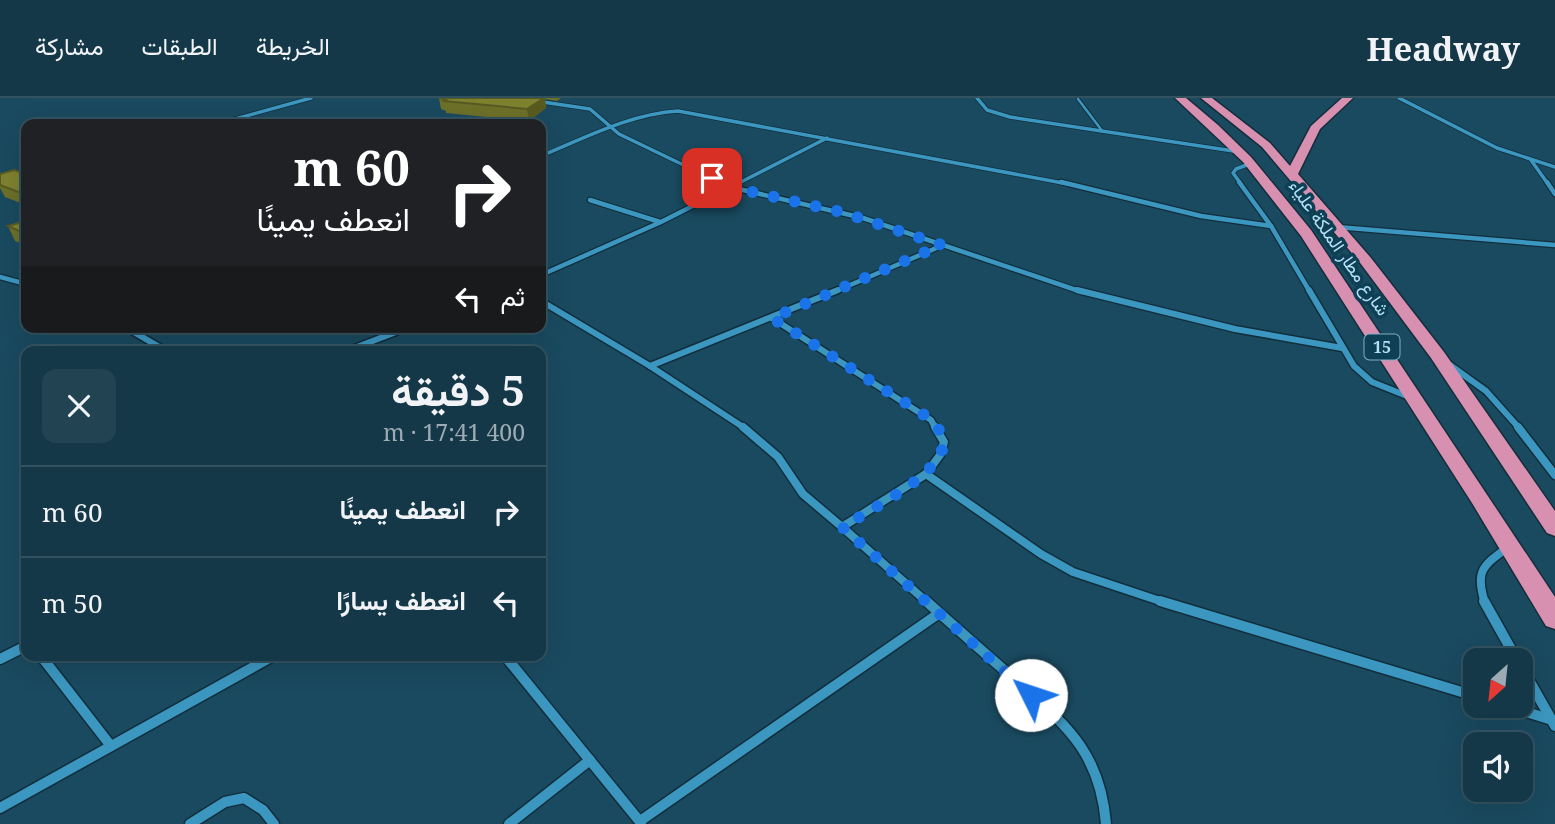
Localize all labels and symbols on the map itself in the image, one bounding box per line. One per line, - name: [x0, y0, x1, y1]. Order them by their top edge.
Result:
- pin: [682, 148, 742, 208]
- street label: شارع مطار الملكة علياء: [1283, 175, 1396, 321]
- road number: 15: [1364, 334, 1400, 360]
- north arrow: [1463, 648, 1533, 718]
- position arrow: [994, 658, 1068, 732]

